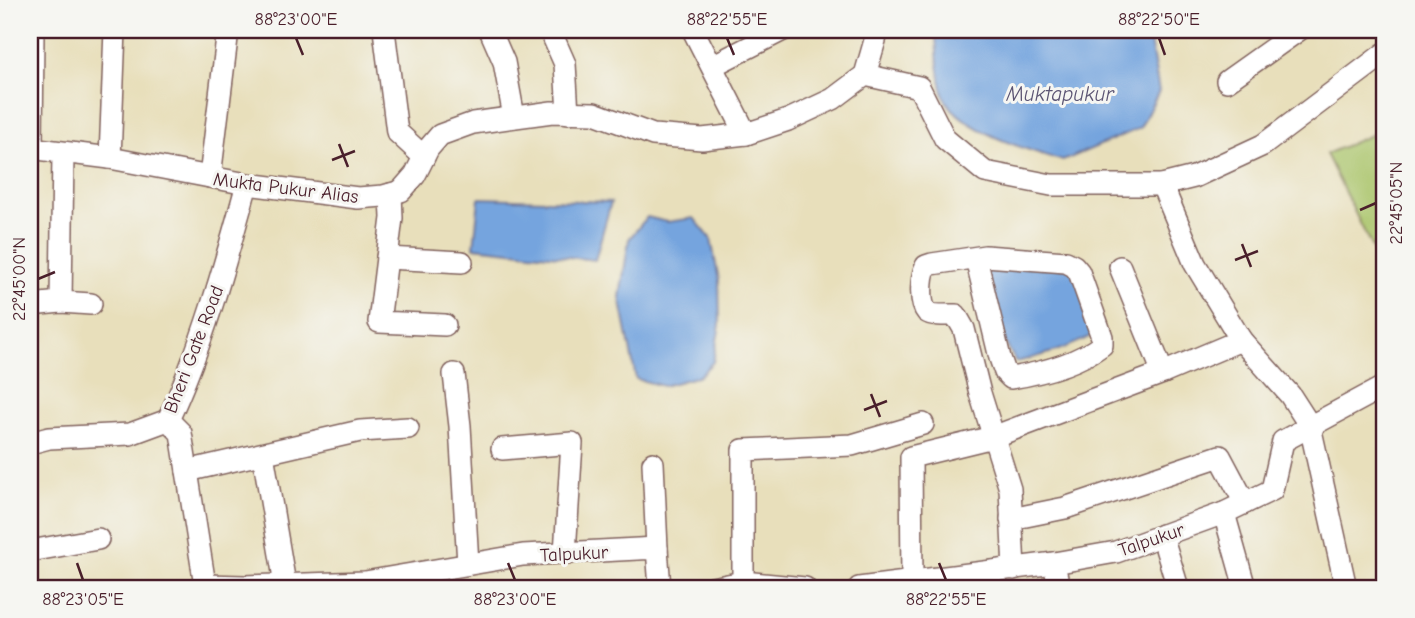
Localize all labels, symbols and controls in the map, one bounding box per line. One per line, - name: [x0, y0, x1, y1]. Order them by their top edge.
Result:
- text: 88°23'00"E: [255, 9, 338, 30]
- text: 88°22'55"E: [687, 9, 767, 30]
- text: 88°22'50"E: [1118, 9, 1200, 30]
- water label: Muktapukur: [1005, 82, 1115, 106]
- text: 22°45'05"N: [1386, 162, 1407, 244]
- street label: Mukta Pukur Alias: [212, 168, 360, 208]
- text: 22°45'00"N: [9, 237, 30, 321]
- street label: Bheri Gate Road: [159, 282, 228, 416]
- street label: Talpukur: [1115, 518, 1188, 561]
- street label: Talpukur: [539, 541, 609, 567]
- text: 88°23'05"E: [42, 589, 124, 610]
- text: 88°23'00"E: [474, 589, 557, 610]
- text: 88°22'55"E: [906, 589, 986, 610]

